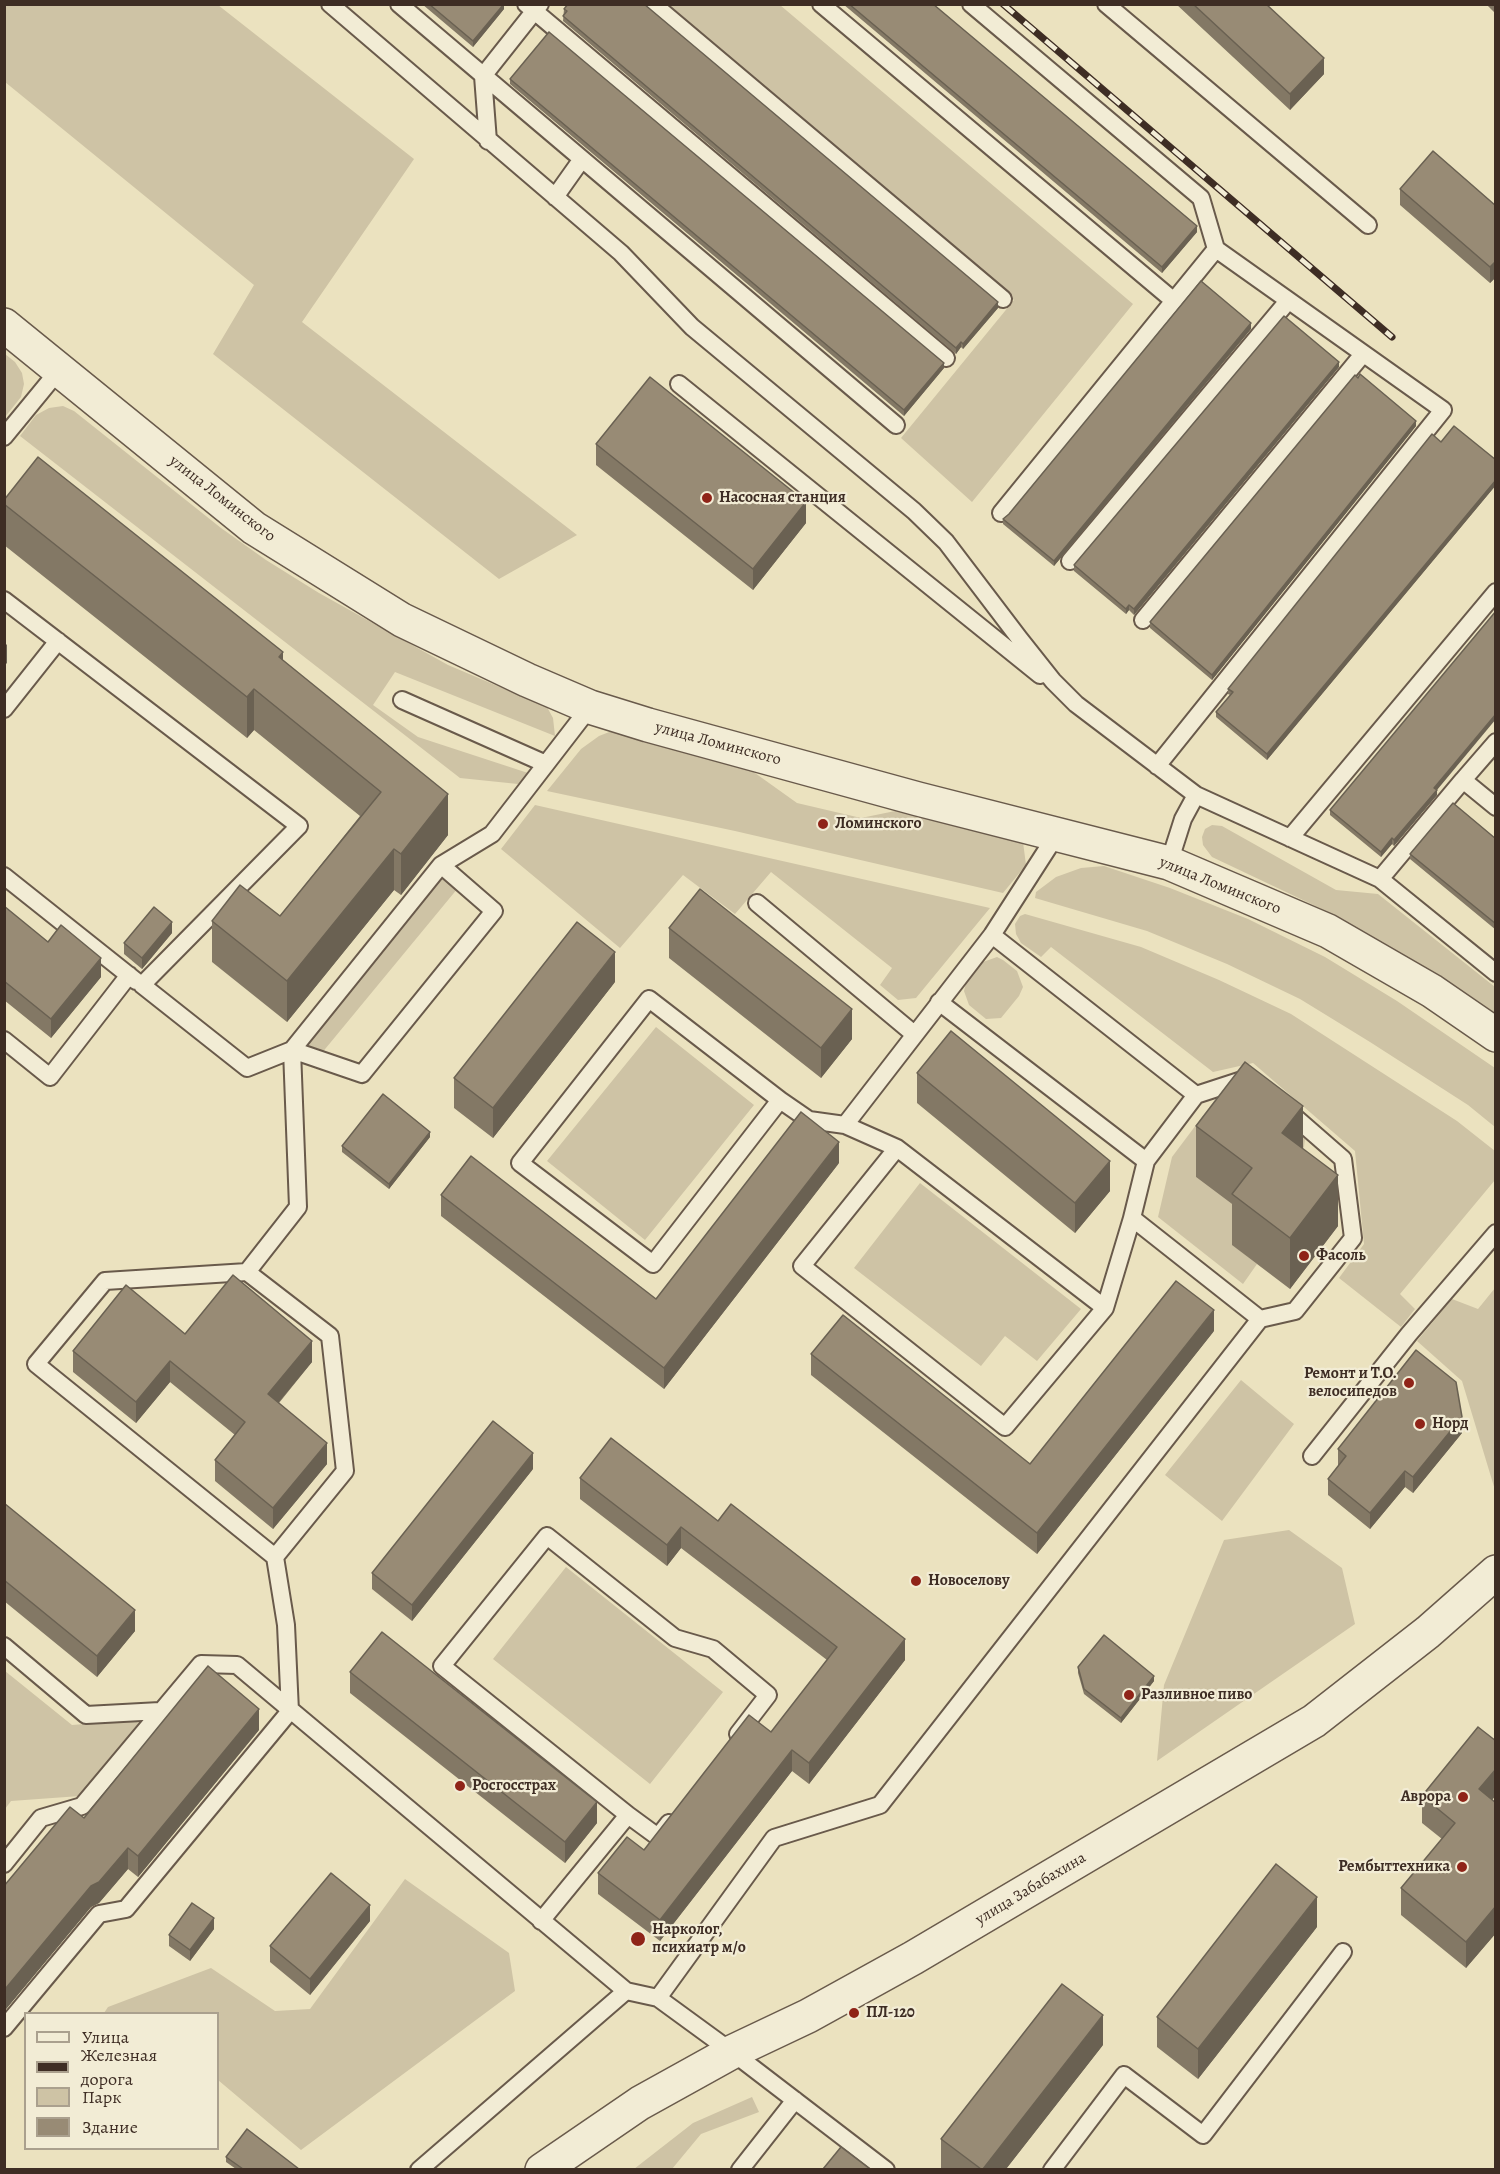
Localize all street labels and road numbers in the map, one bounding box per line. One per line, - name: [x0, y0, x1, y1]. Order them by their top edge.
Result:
- street label: улица Ломинского: [165, 452, 279, 546]
- street label: улица Ломинского: [653, 718, 783, 770]
- street label: улица Ломинского: [1156, 853, 1284, 919]
- street label: улица Забабахина: [972, 1849, 1090, 1929]

